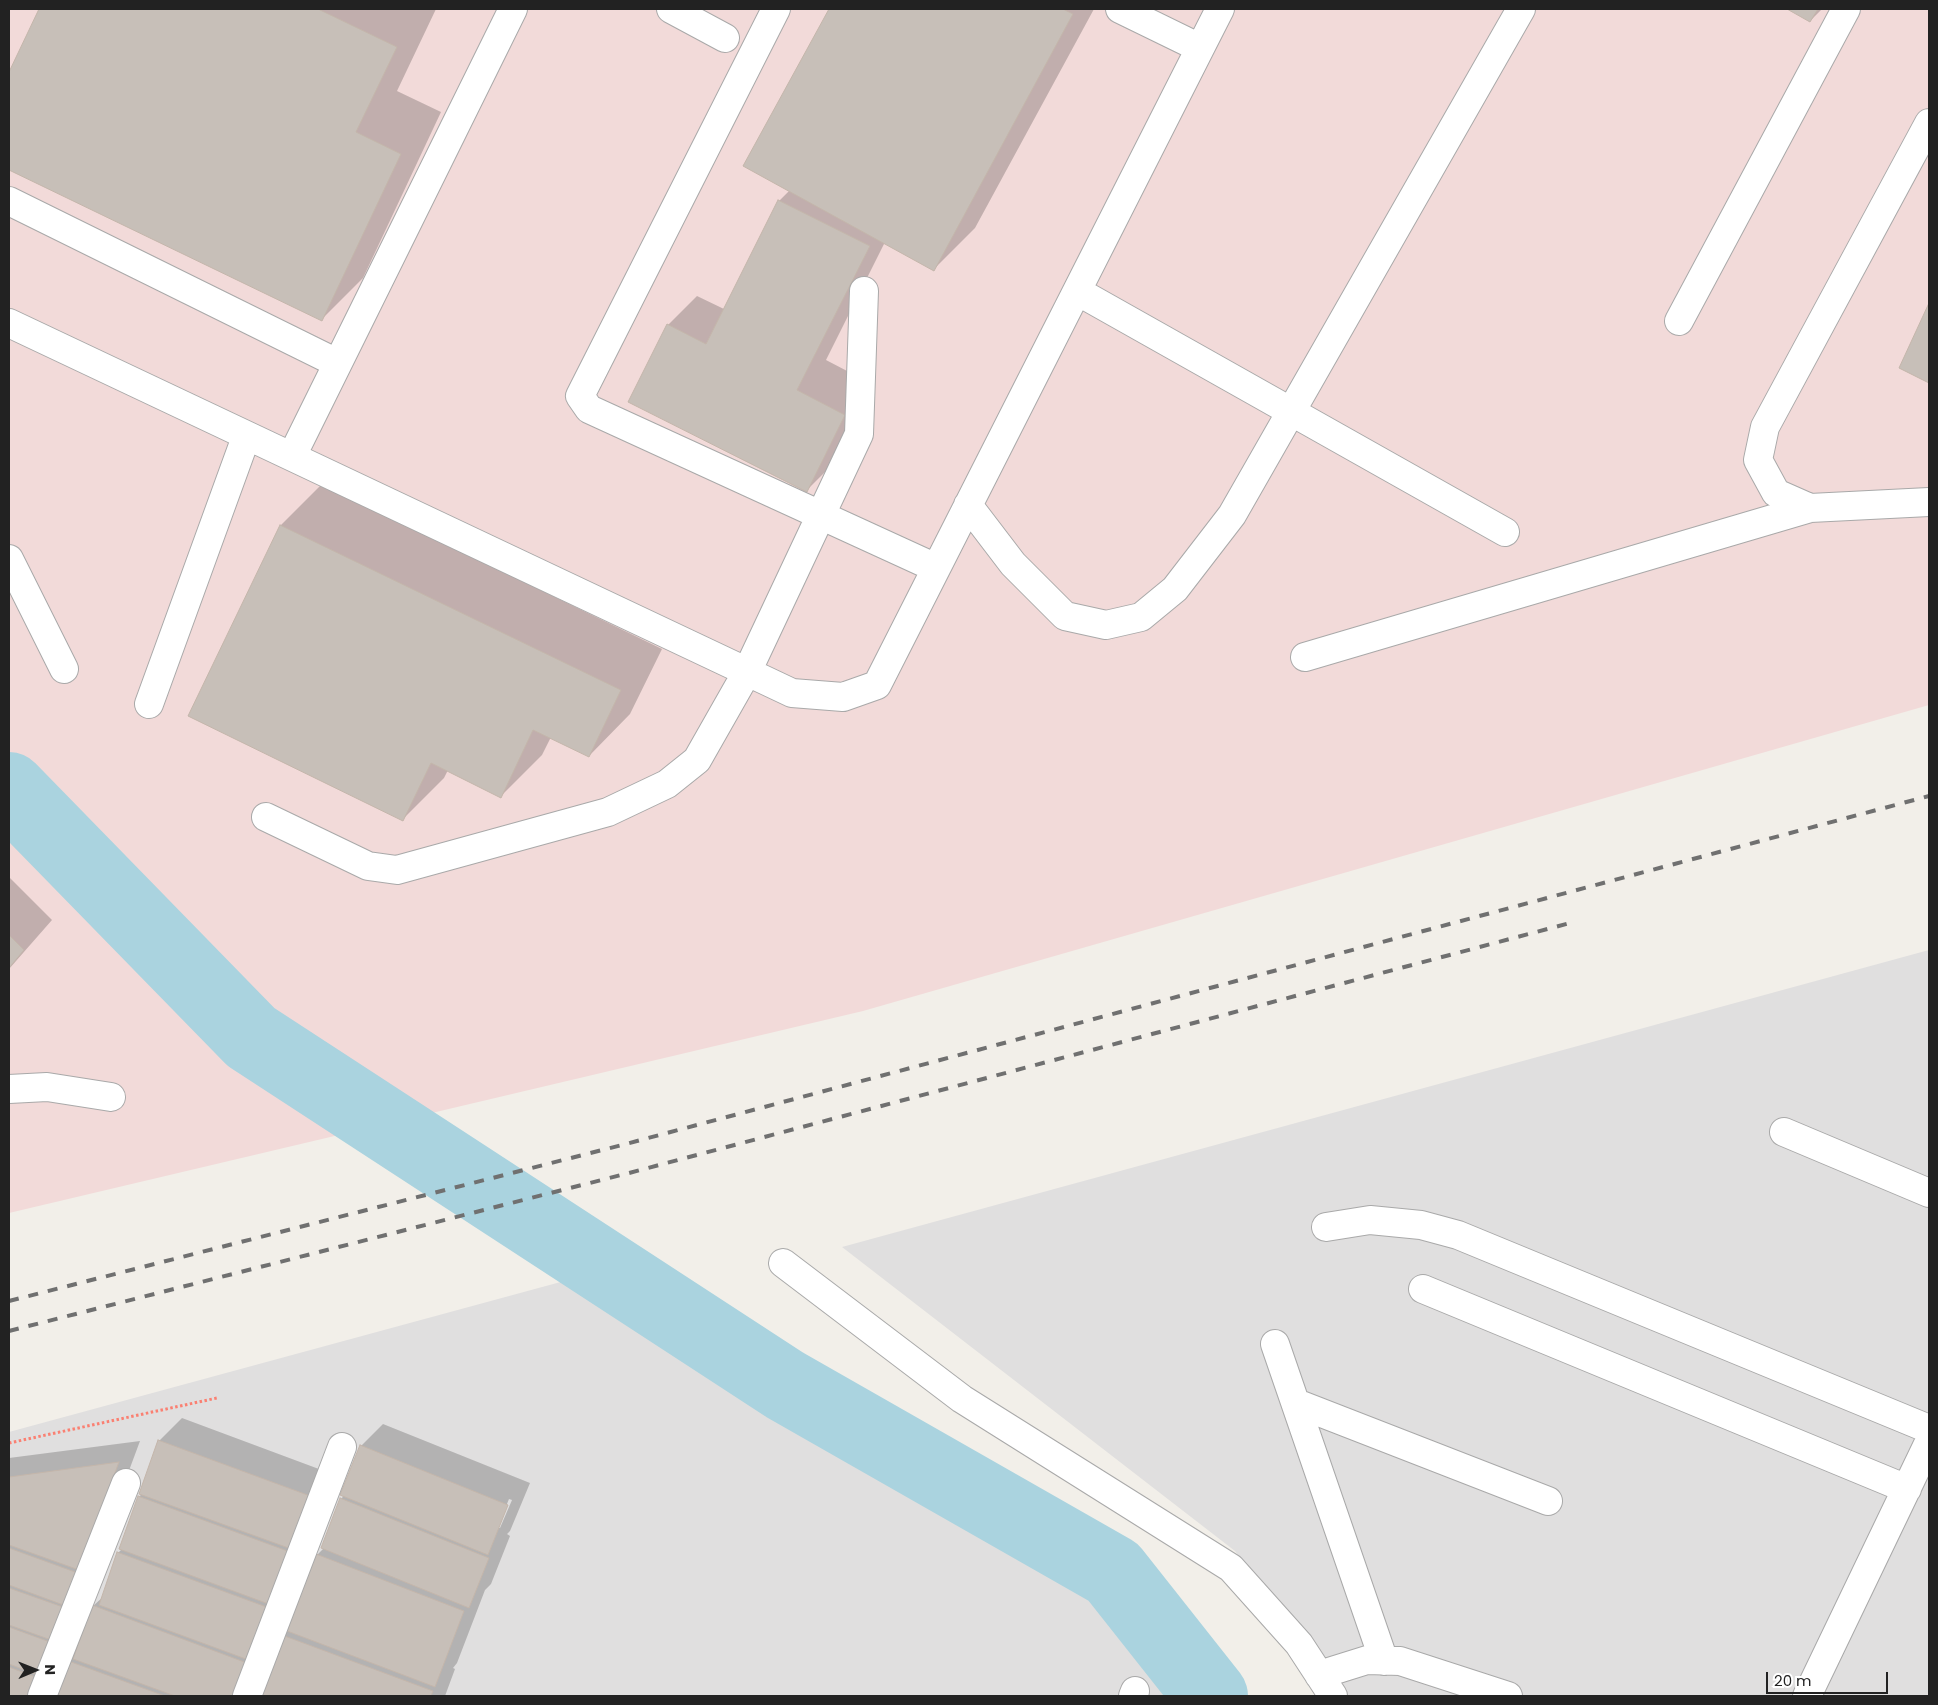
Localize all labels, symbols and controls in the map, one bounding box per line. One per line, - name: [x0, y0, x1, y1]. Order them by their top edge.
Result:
- north arrow: [10, 1645, 60, 1695]
- scale bar: [1768, 1662, 1890, 1694]
- text: N: [40, 1664, 60, 1675]
- text: 20 m: [1774, 1670, 1812, 1691]

